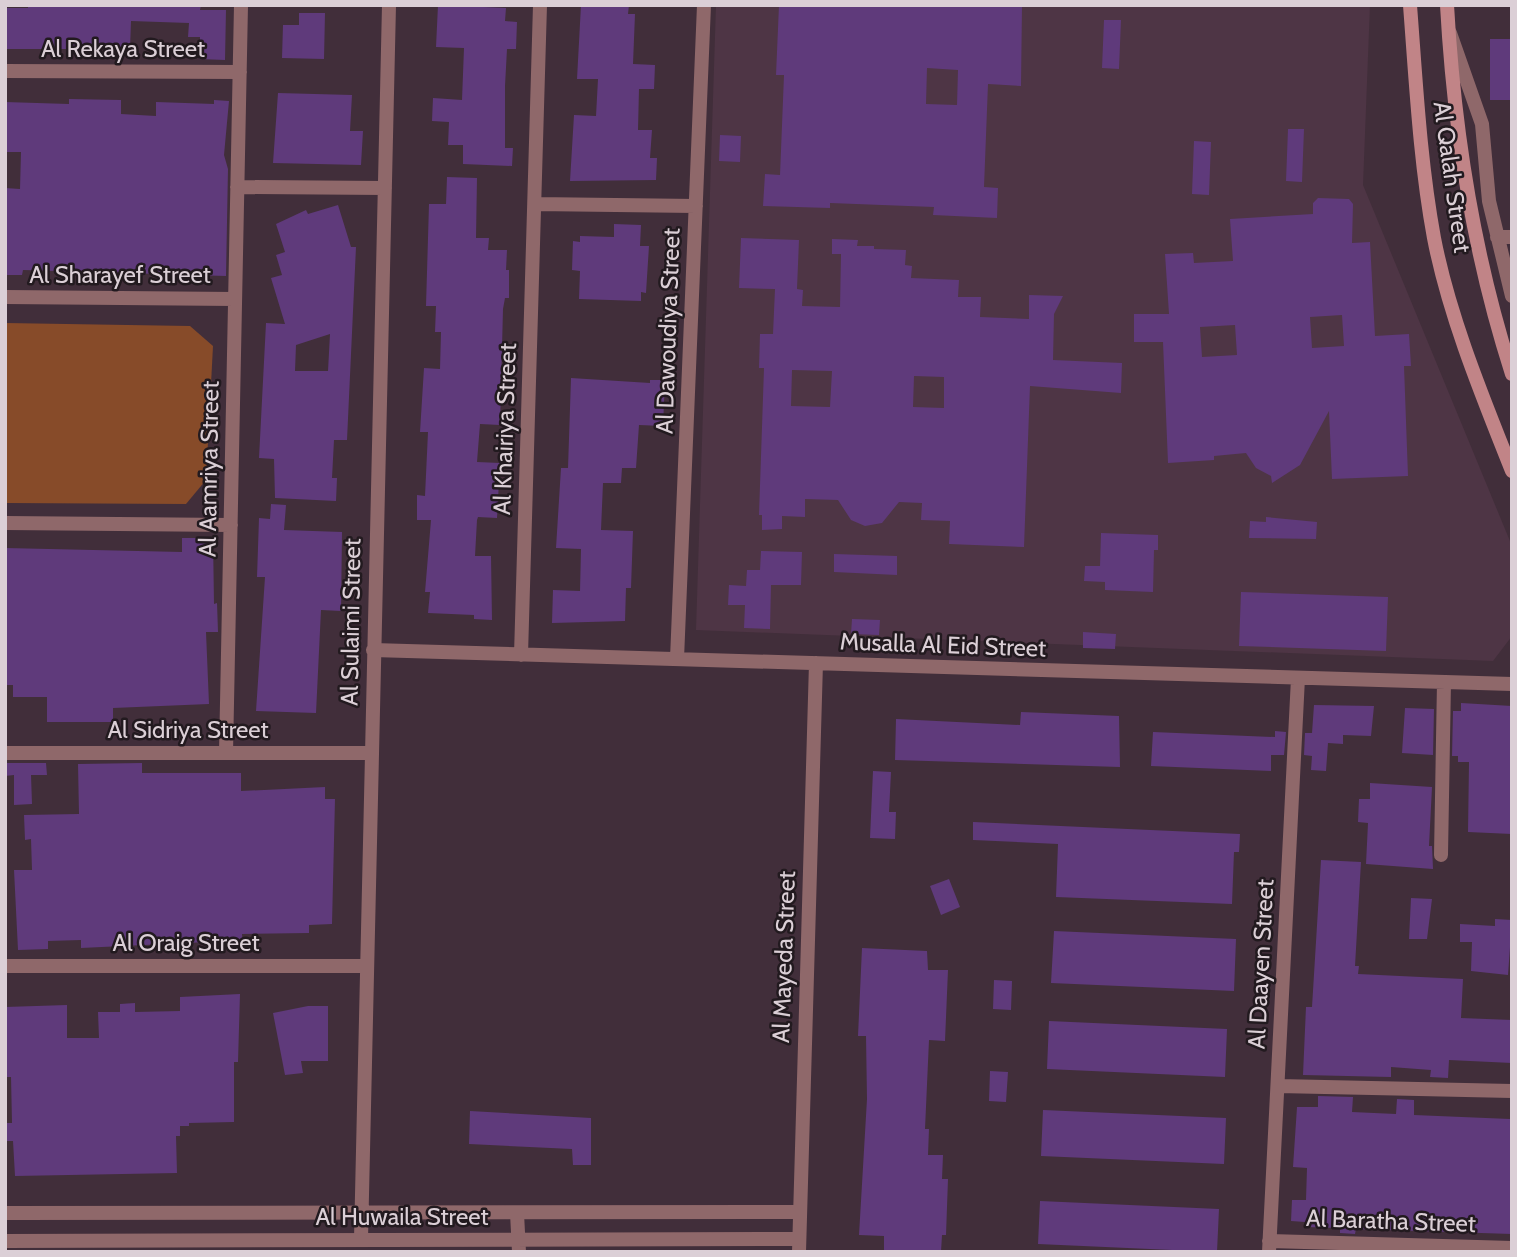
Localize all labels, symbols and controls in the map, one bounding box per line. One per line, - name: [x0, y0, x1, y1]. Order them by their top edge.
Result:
- street label: Al Rekaya Street: [41, 34, 205, 63]
- street label: Al Qalah Street: [1428, 99, 1477, 255]
- street label: Al Dawoudiya Street: [649, 227, 686, 435]
- street label: Al Sharayef Street: [29, 260, 211, 289]
- street label: Al Khairiya Street: [487, 342, 522, 516]
- street label: Al Aamriya Street: [192, 381, 225, 557]
- street label: Al Sulaimi Street: [335, 538, 366, 706]
- street label: Musalla Al Eid Street: [839, 626, 1047, 663]
- street label: Al Sidriya Street: [107, 715, 269, 744]
- street label: Al Mayeda Street: [766, 870, 801, 1044]
- street label: Al Daayen Street: [1242, 878, 1279, 1050]
- street label: Al Oraig Street: [112, 928, 260, 957]
- street label: Al Huwaila Street: [315, 1202, 489, 1231]
- street label: Al Baratha Street: [1306, 1203, 1476, 1238]

